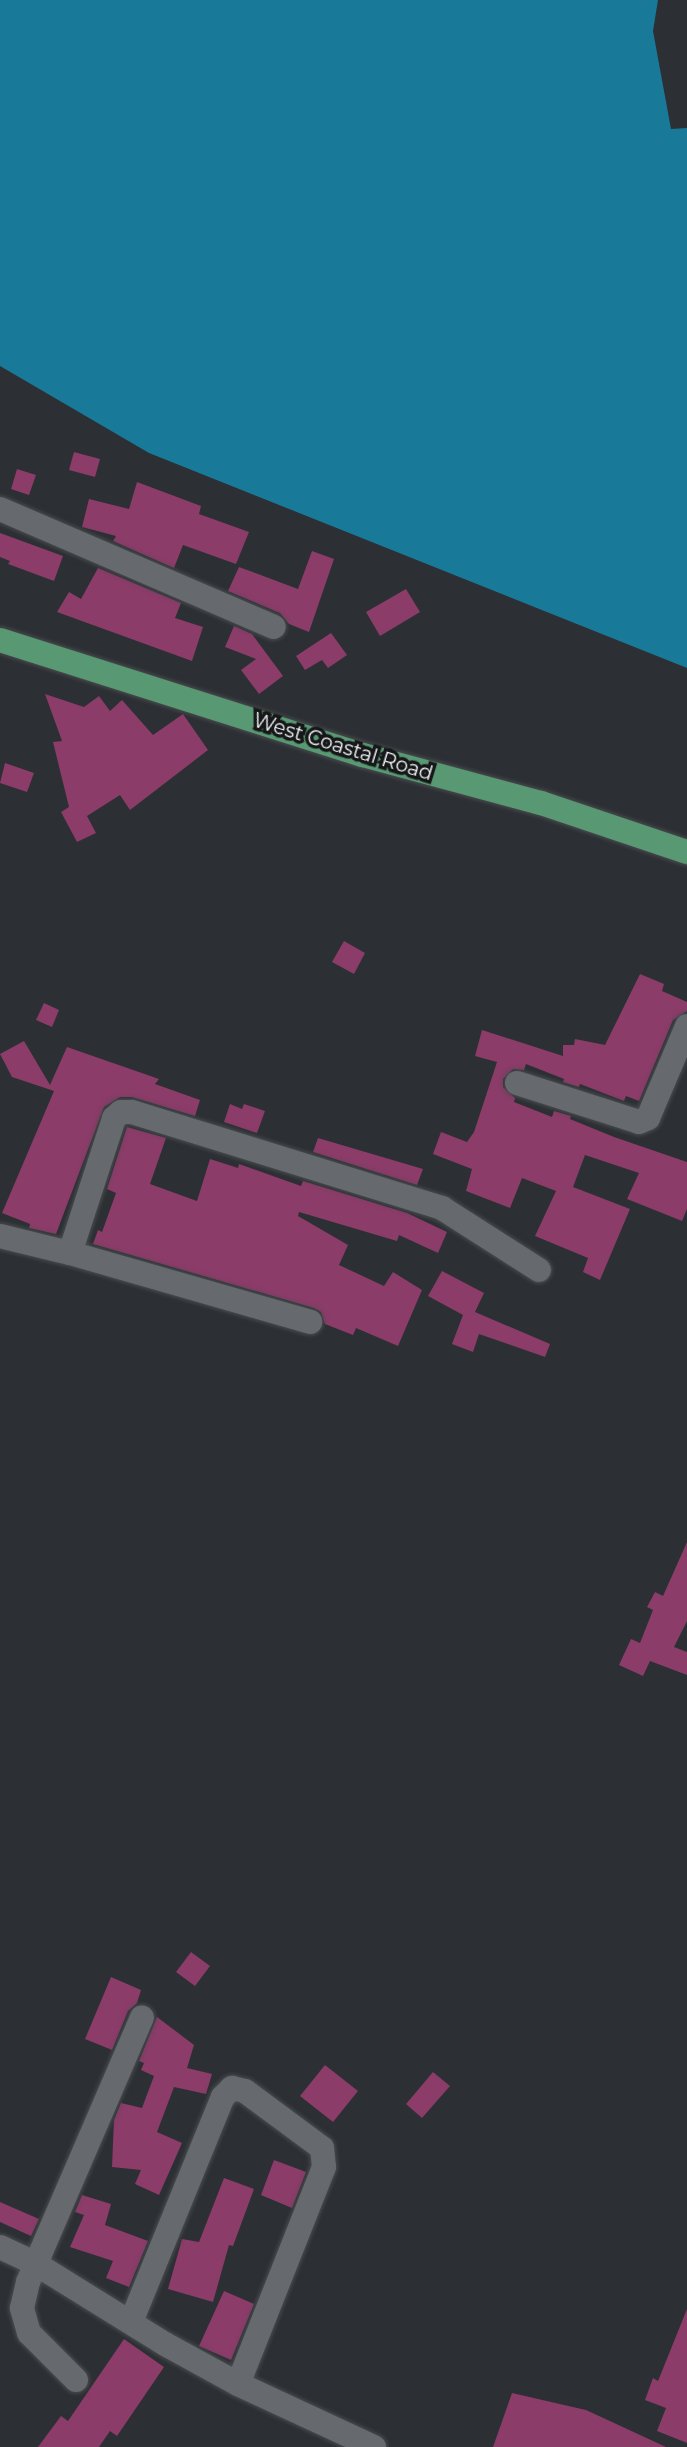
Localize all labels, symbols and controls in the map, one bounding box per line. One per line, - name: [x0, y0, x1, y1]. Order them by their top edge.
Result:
- street label: West Coastal Road: [250, 708, 436, 786]

